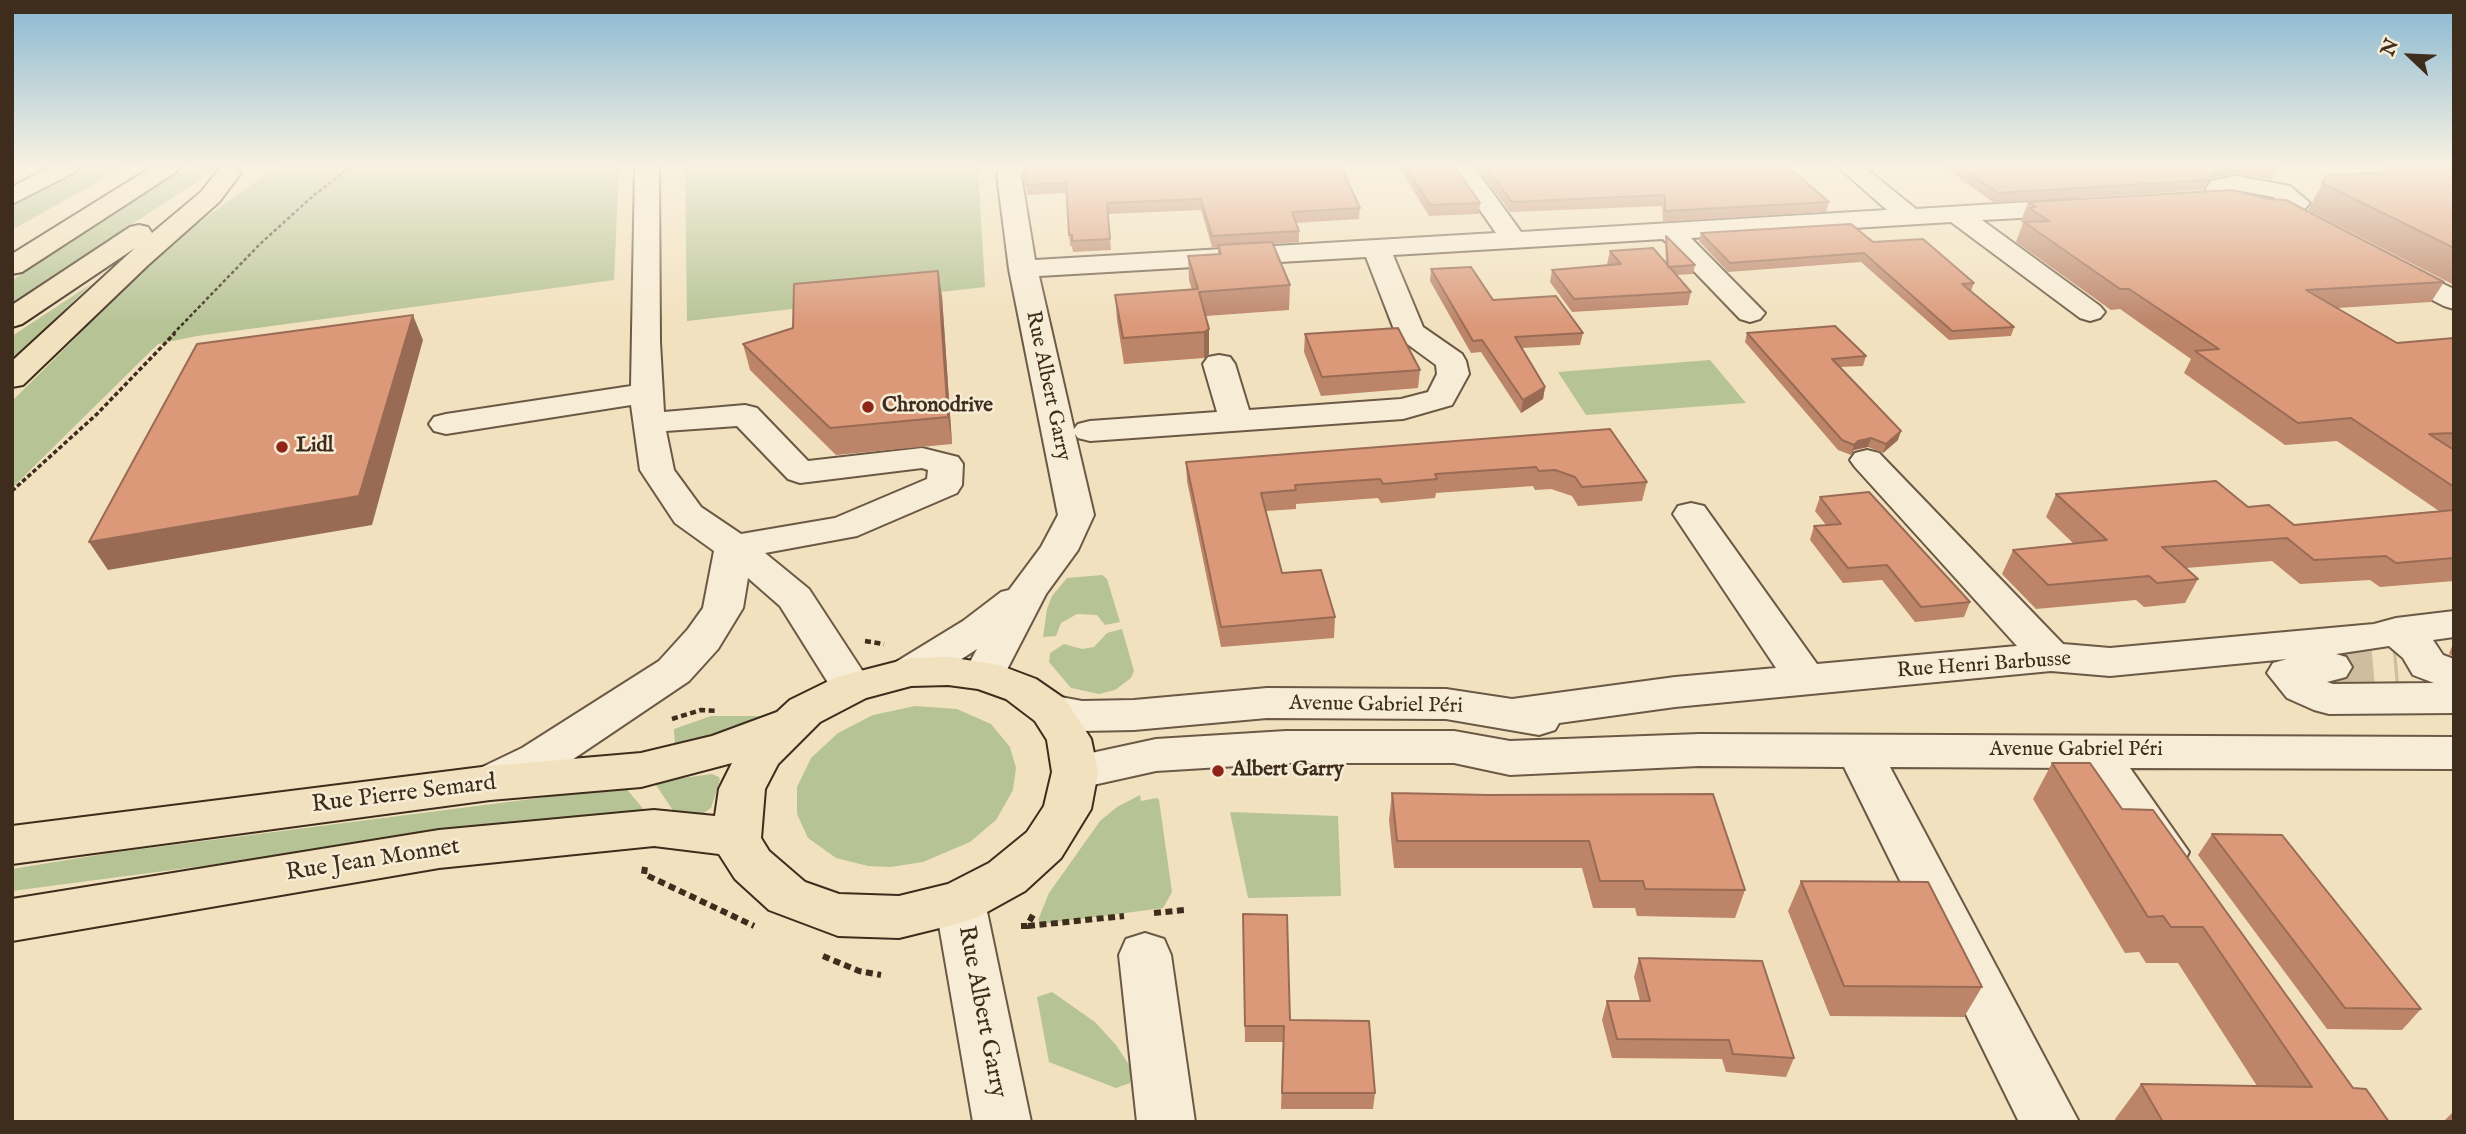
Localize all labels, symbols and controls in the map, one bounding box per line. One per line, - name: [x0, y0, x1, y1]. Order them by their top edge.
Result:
- north arrow: [2375, 21, 2445, 91]
- text: N: [2376, 36, 2405, 60]
- street label: Rue Albert Garry: [1019, 309, 1075, 463]
- place label: Chronodrive: [882, 394, 993, 420]
- marker: Chronodrive: [860, 399, 876, 415]
- place label: Lidl: [296, 434, 333, 460]
- marker: Lidl: [274, 439, 290, 455]
- street label: Rue Henri Barbusse: [1896, 647, 2072, 685]
- street label: Avenue Gabriel Péri: [1289, 692, 1463, 720]
- street label: Avenue Gabriel Péri: [1989, 738, 2163, 764]
- place label: Albert Garry: [1232, 758, 1344, 784]
- marker: Albert Garry: [1210, 763, 1226, 779]
- street label: Rue Pierre Semard: [310, 769, 498, 821]
- street label: Rue Jean Monnet: [284, 833, 462, 889]
- street label: Rue Albert Garry: [950, 924, 1012, 1100]

